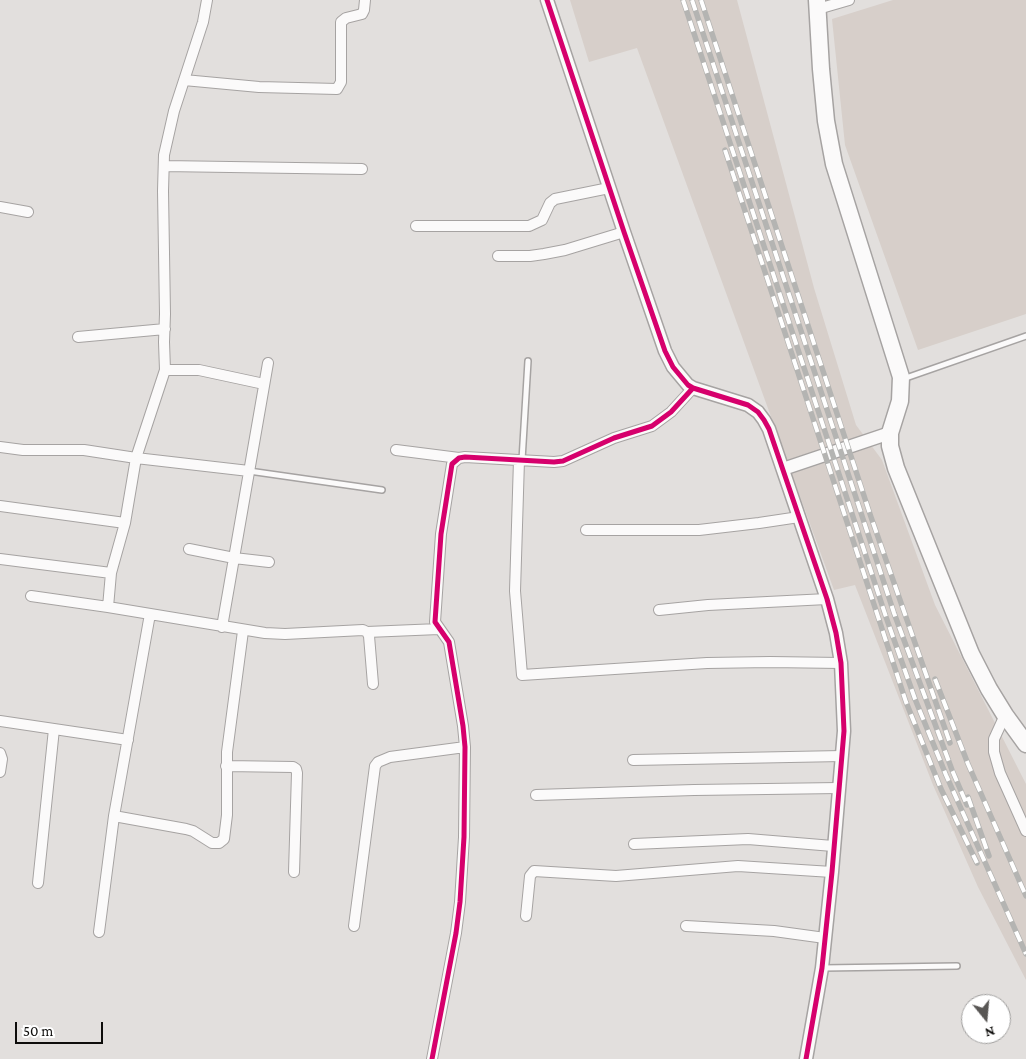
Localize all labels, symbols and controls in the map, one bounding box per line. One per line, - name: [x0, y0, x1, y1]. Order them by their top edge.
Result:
- north arrow: [961, 994, 1011, 1044]
- scale bar: [18, 1012, 105, 1044]
- text: 50 m: [23, 1023, 53, 1039]
- text: N: [983, 1023, 997, 1041]

